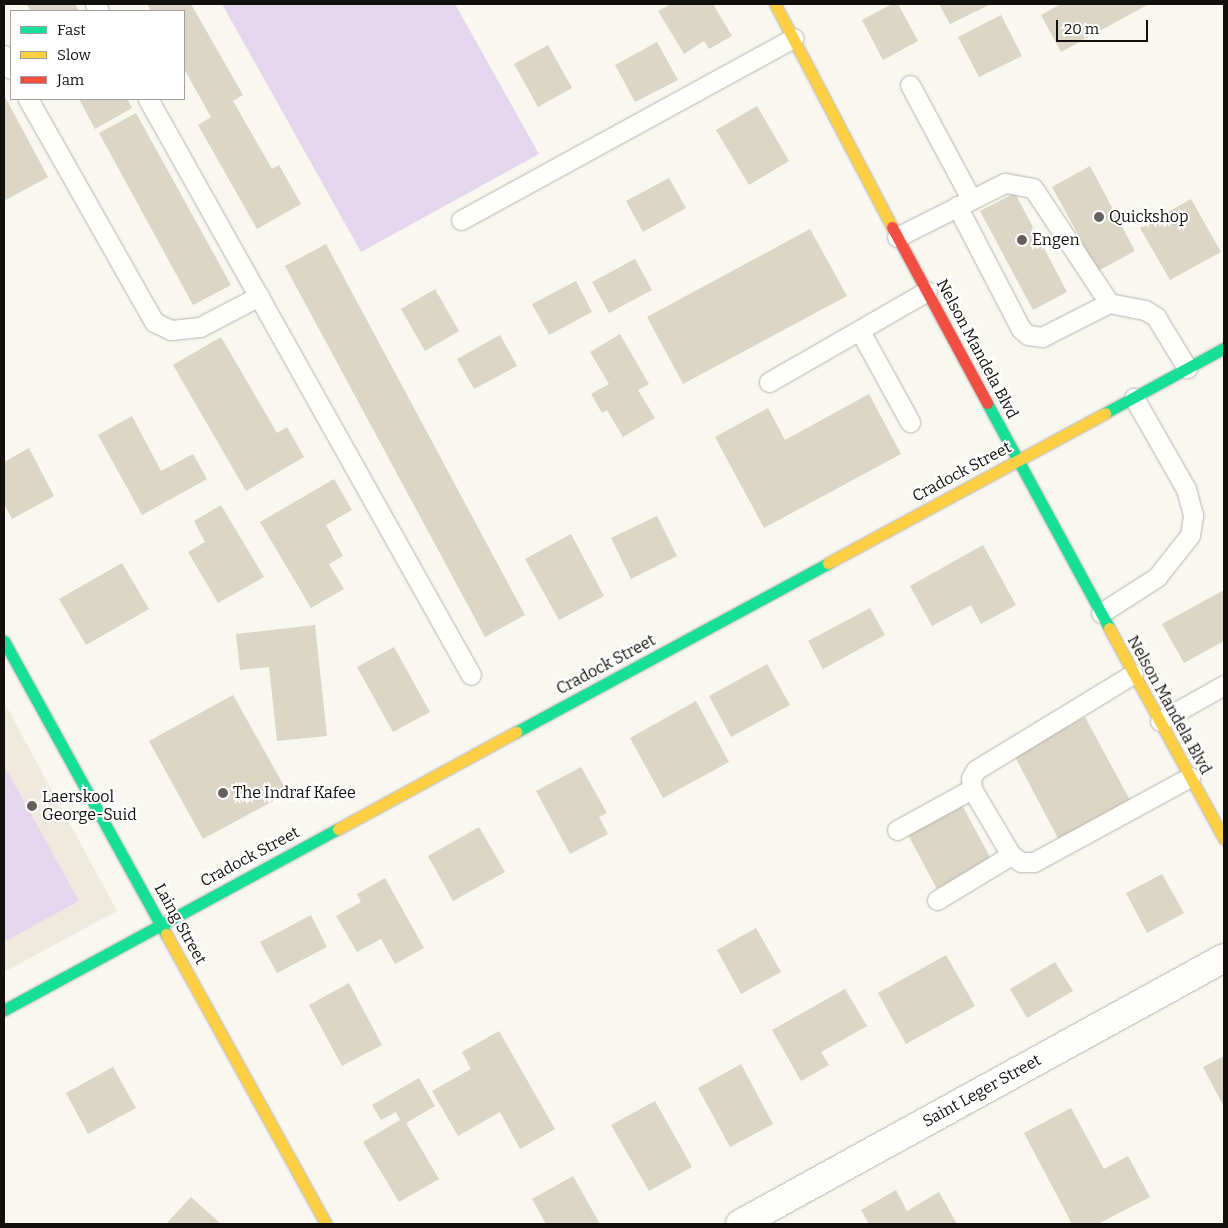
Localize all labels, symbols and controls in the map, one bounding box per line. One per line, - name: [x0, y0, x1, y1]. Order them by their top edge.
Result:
- legend: [10, 10, 185, 100]
- scale bar: [1058, 10, 1150, 42]
- text: 20 m: [1064, 20, 1099, 38]
- text: Fast: [57, 21, 86, 39]
- text: Slow: [57, 46, 91, 64]
- text: Jam: [57, 71, 84, 89]
- place label: Quickshop: [1109, 207, 1188, 227]
- marker: Quickshop: [1093, 211, 1105, 223]
- place label: Engen: [1032, 230, 1080, 250]
- marker: Engen: [1016, 234, 1028, 246]
- street label: Nelson Mandela Blvd: [932, 276, 1022, 422]
- street label: Cradock Street: [909, 438, 1015, 506]
- street label: Cradock Street: [553, 631, 659, 699]
- street label: Nelson Mandela Blvd: [1123, 632, 1215, 778]
- place label: The Indraf Kafee: [233, 783, 356, 803]
- place label: Laerskool George-Suid: [42, 787, 137, 825]
- marker: The Indraf Kafee: [217, 787, 229, 799]
- marker: Laerskool George-Suid: [26, 800, 38, 812]
- street label: Cradock Street: [197, 823, 303, 891]
- street label: Laing Street: [150, 880, 210, 968]
- street label: Saint Leger Street: [920, 1051, 1044, 1131]

